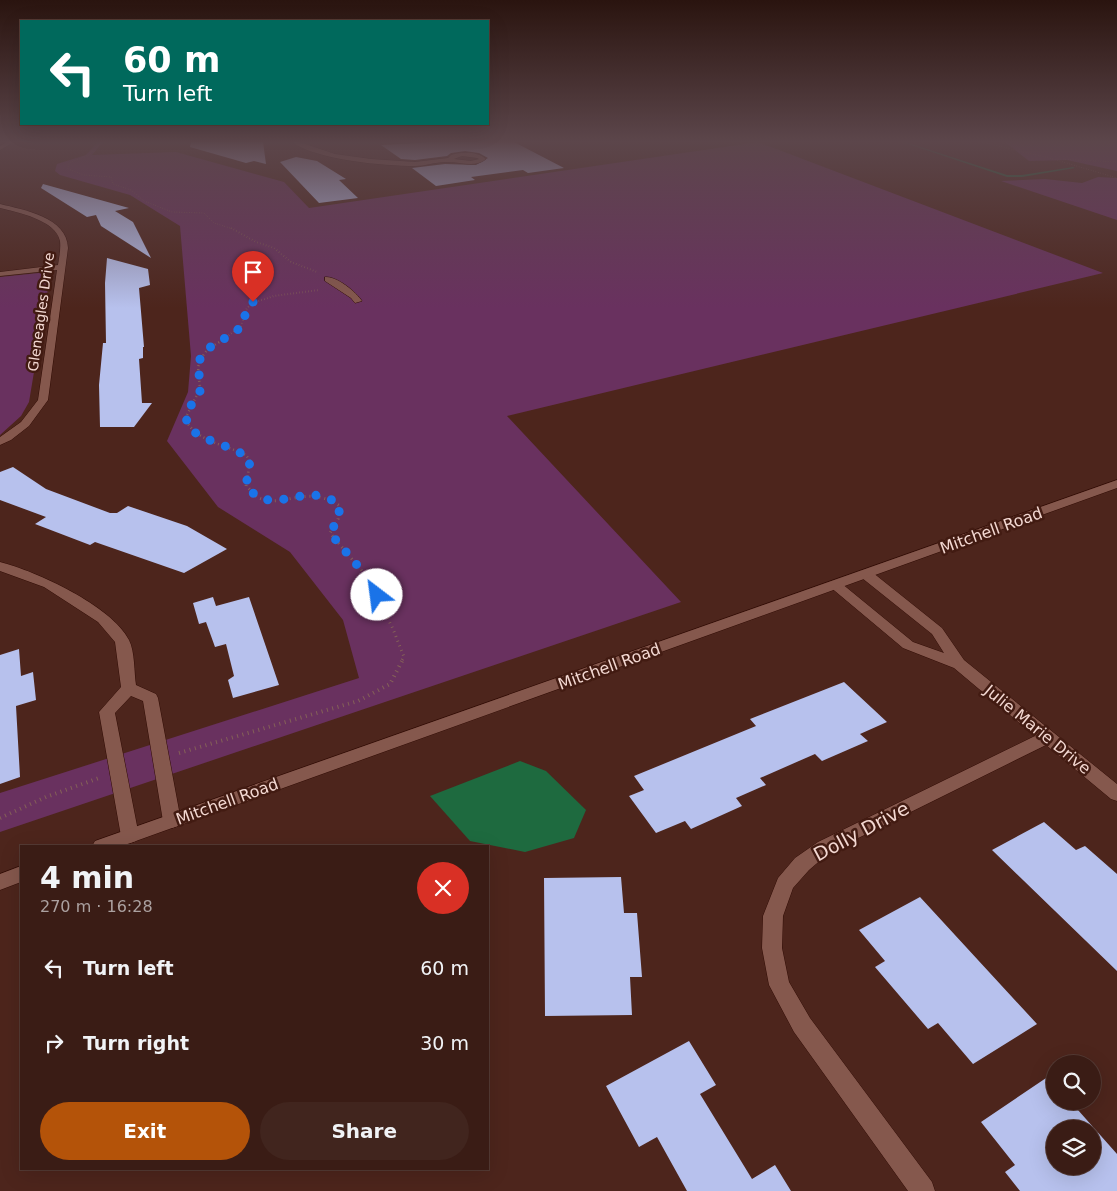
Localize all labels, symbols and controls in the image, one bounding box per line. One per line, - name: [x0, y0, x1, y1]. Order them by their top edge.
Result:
- icon: left: [40, 40, 105, 105]
- text: 60 m: [123, 40, 220, 80]
- text: Turn left: [123, 81, 212, 106]
- pin: [232, 251, 274, 302]
- street label: Gleneagles Drive: [25, 252, 57, 372]
- icon: arrive: [239, 258, 267, 286]
- street label: Mitchell Road: [937, 503, 1045, 558]
- position arrow: [350, 568, 402, 620]
- street label: Mitchell Road: [555, 639, 663, 694]
- street label: Julie Marie Drive: [980, 680, 1095, 778]
- street label: Mitchell Road: [173, 774, 281, 829]
- street label: Dolly Drive: [810, 797, 912, 865]
- text: 4 min: [40, 860, 134, 895]
- button: close: [417, 862, 469, 914]
- text: 270 m · 16:28: [40, 897, 153, 916]
- icon: left: [40, 954, 68, 982]
- text: Turn left: [83, 957, 174, 979]
- text: 60 m: [420, 957, 469, 979]
- icon: right: [40, 1029, 68, 1057]
- text: Turn right: [83, 1032, 189, 1054]
- text: 30 m: [420, 1032, 469, 1054]
- map controls: [1046, 1055, 1101, 1175]
- button: search: [1046, 1055, 1101, 1110]
- button: Exit: [40, 1102, 250, 1160]
- button: Share: [260, 1102, 469, 1160]
- button: layers: [1046, 1120, 1101, 1175]

